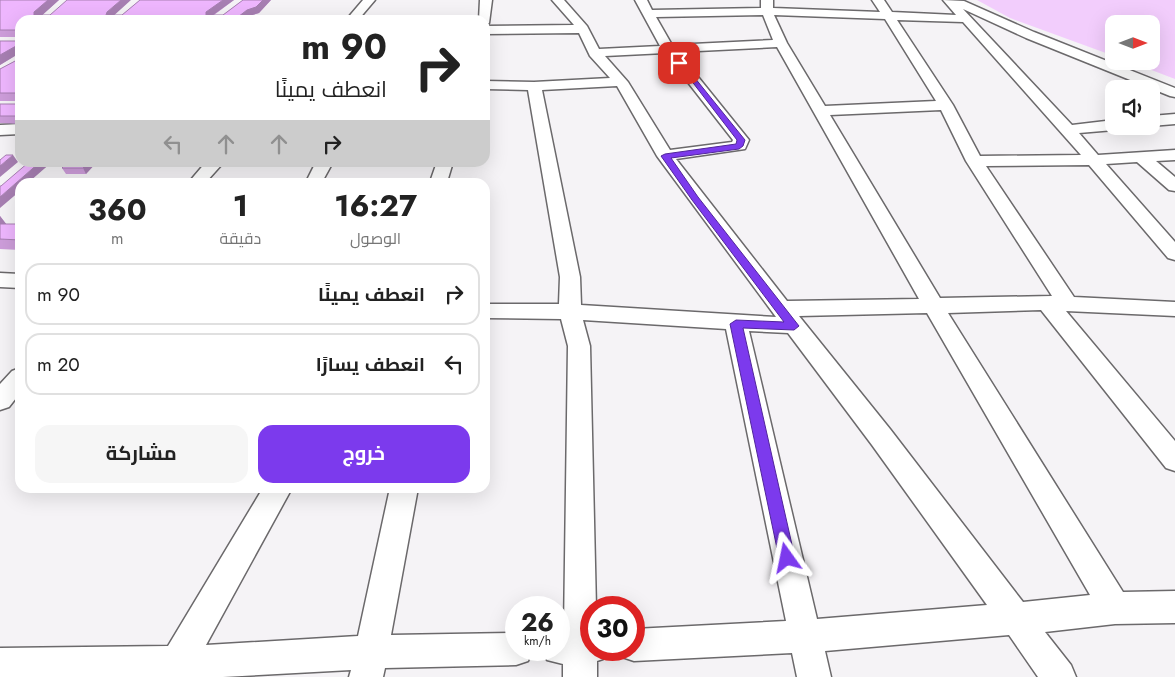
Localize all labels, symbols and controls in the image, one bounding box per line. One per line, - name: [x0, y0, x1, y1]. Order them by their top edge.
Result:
- north arrow: [1105, 15, 1160, 70]
- map controls: [1105, 15, 1160, 135]
- text: 90 m: [301, 22, 387, 72]
- icon: right: [405, 35, 470, 100]
- pin: [658, 42, 700, 84]
- icon: arrive: [665, 49, 693, 77]
- text: انعطف يمينًا: [275, 73, 387, 105]
- button: sound: [1105, 80, 1160, 135]
- icon: left: [159, 130, 187, 158]
- icon: ahead: [212, 130, 240, 158]
- icon: ahead: [265, 130, 293, 158]
- icon: right: [318, 130, 346, 158]
- text: 1: [233, 184, 248, 227]
- text: 16:27: [334, 184, 417, 227]
- text: 360: [88, 188, 147, 231]
- text: m: [111, 227, 124, 250]
- text: دقيقة: [220, 227, 261, 250]
- text: الوصول: [350, 227, 401, 250]
- icon: right: [440, 280, 468, 308]
- text: 90 m: [37, 281, 80, 308]
- text: انعطف يمينًا: [318, 281, 425, 308]
- icon: left: [440, 350, 468, 378]
- text: 20 m: [37, 351, 80, 378]
- text: انعطف يسارًا: [316, 351, 425, 378]
- button: مشاركة: [35, 425, 248, 483]
- button: خروج: [258, 425, 470, 483]
- position arrow: [760, 531, 812, 583]
- speed limit sign: 30: [580, 596, 645, 661]
- text: 26: [521, 604, 554, 640]
- text: km/h: [524, 632, 551, 650]

